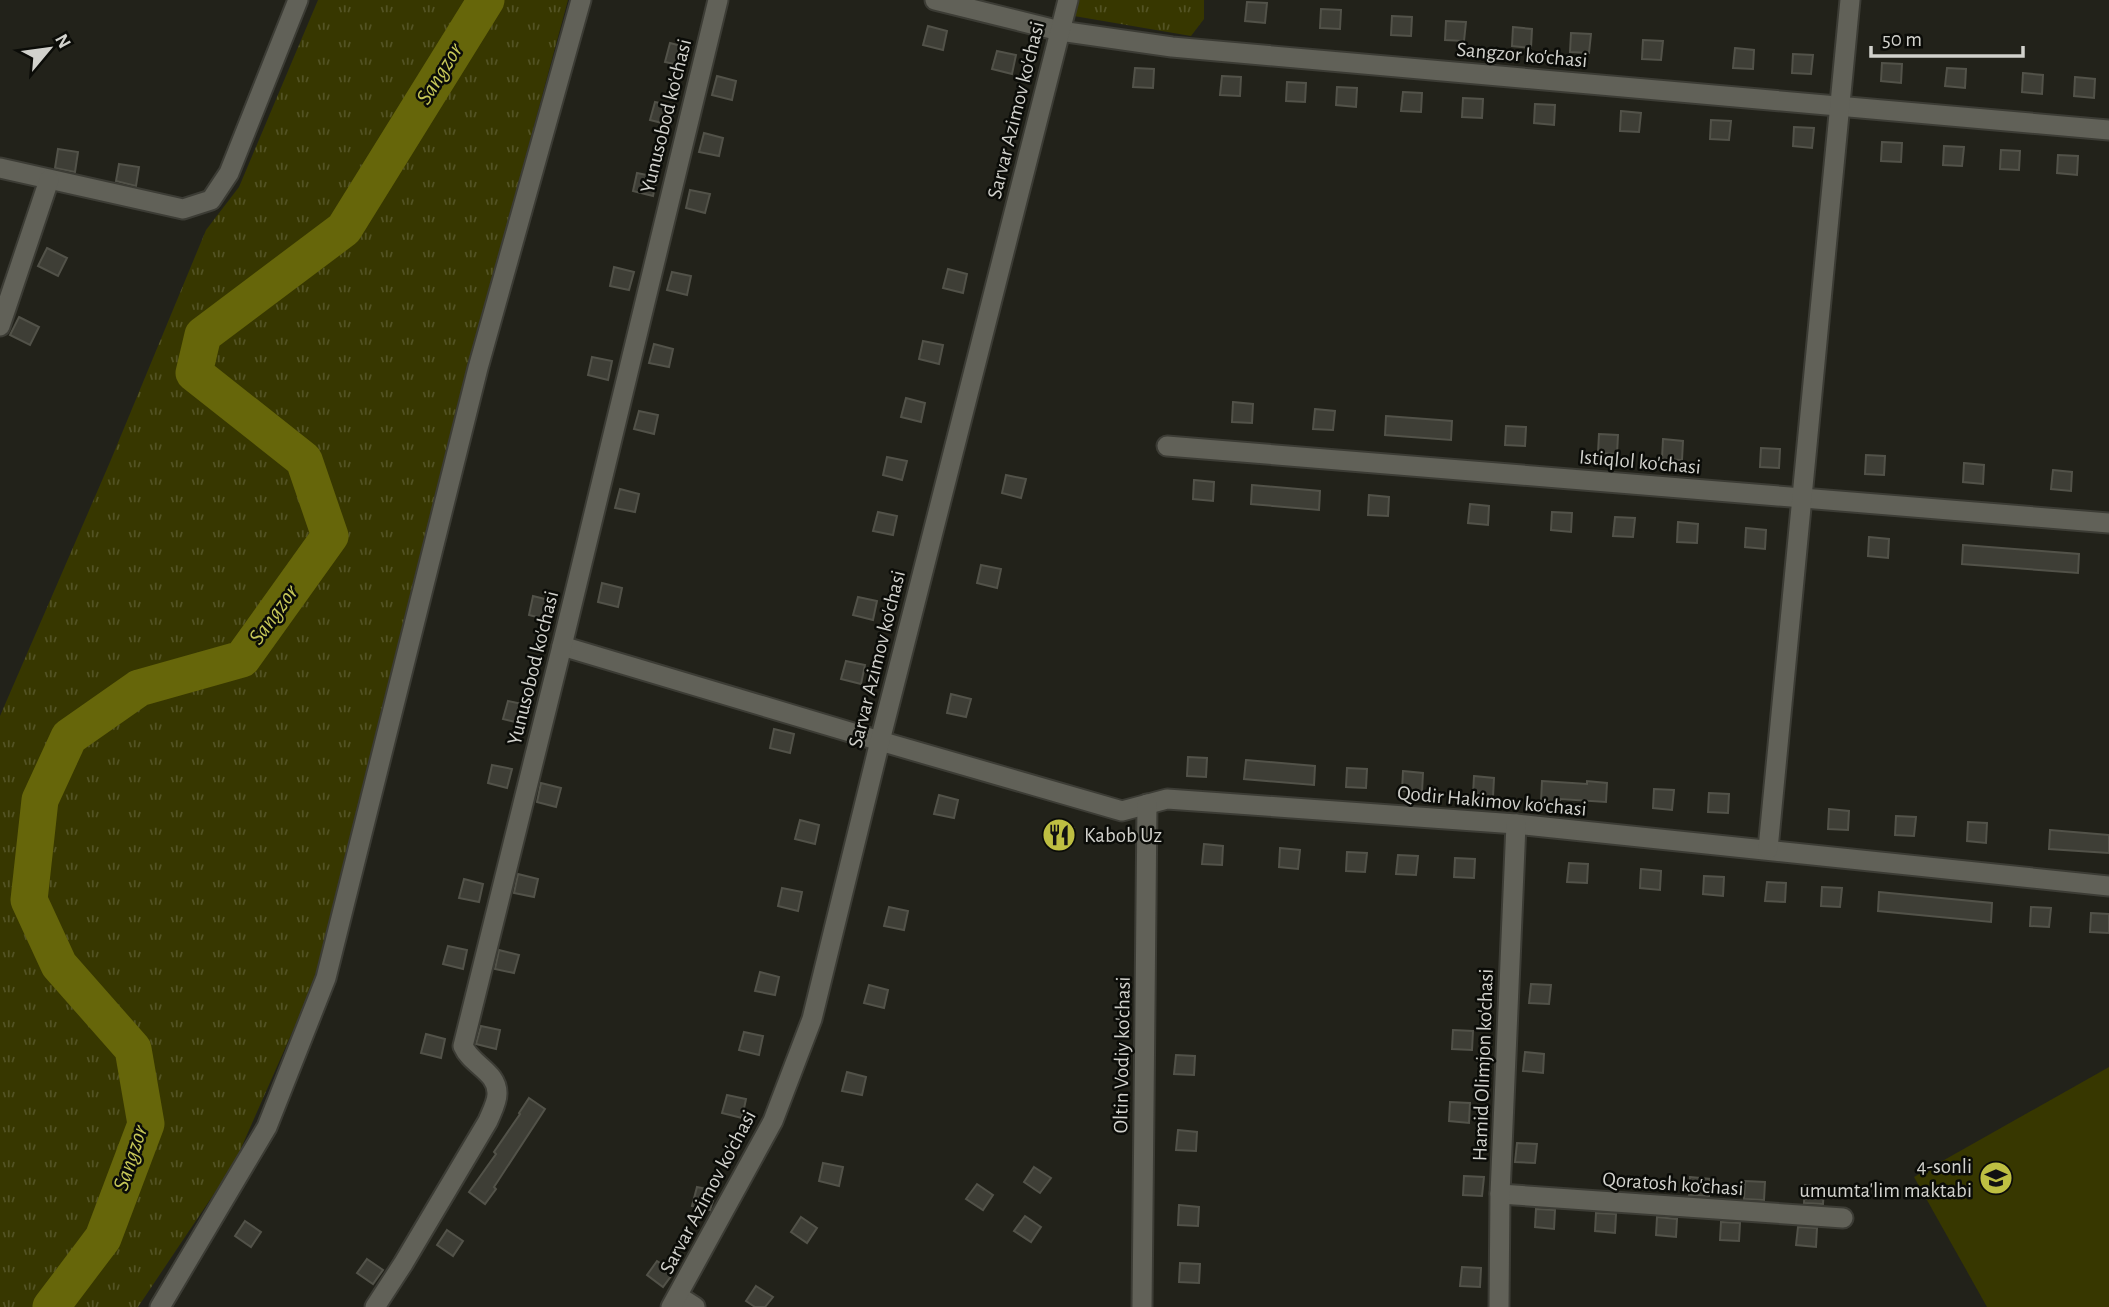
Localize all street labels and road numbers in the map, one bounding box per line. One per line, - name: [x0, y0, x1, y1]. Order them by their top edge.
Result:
- street label: Sarvar Azimov ko'chasi: [984, 19, 1048, 201]
- street label: Yunusobod ko'chasi: [637, 37, 695, 195]
- street label: Sangzor ko'chasi: [1456, 39, 1588, 71]
- street label: Istiqlol ko'chasi: [1578, 446, 1702, 478]
- street label: Sarvar Azimov ko'chasi: [845, 568, 909, 750]
- street label: Yunusobod ko'chasi: [504, 589, 562, 747]
- street label: Qodir Hakimov ko'chasi: [1396, 782, 1588, 820]
- street label: Hamid Olimjon ko'chasi: [1469, 968, 1497, 1162]
- street label: Oltin Vodiy ko'chasi: [1110, 976, 1134, 1134]
- street label: Sarvar Azimov ko'chasi: [656, 1107, 760, 1277]
- street label: Qoratosh ko'chasi: [1602, 1169, 1744, 1199]

